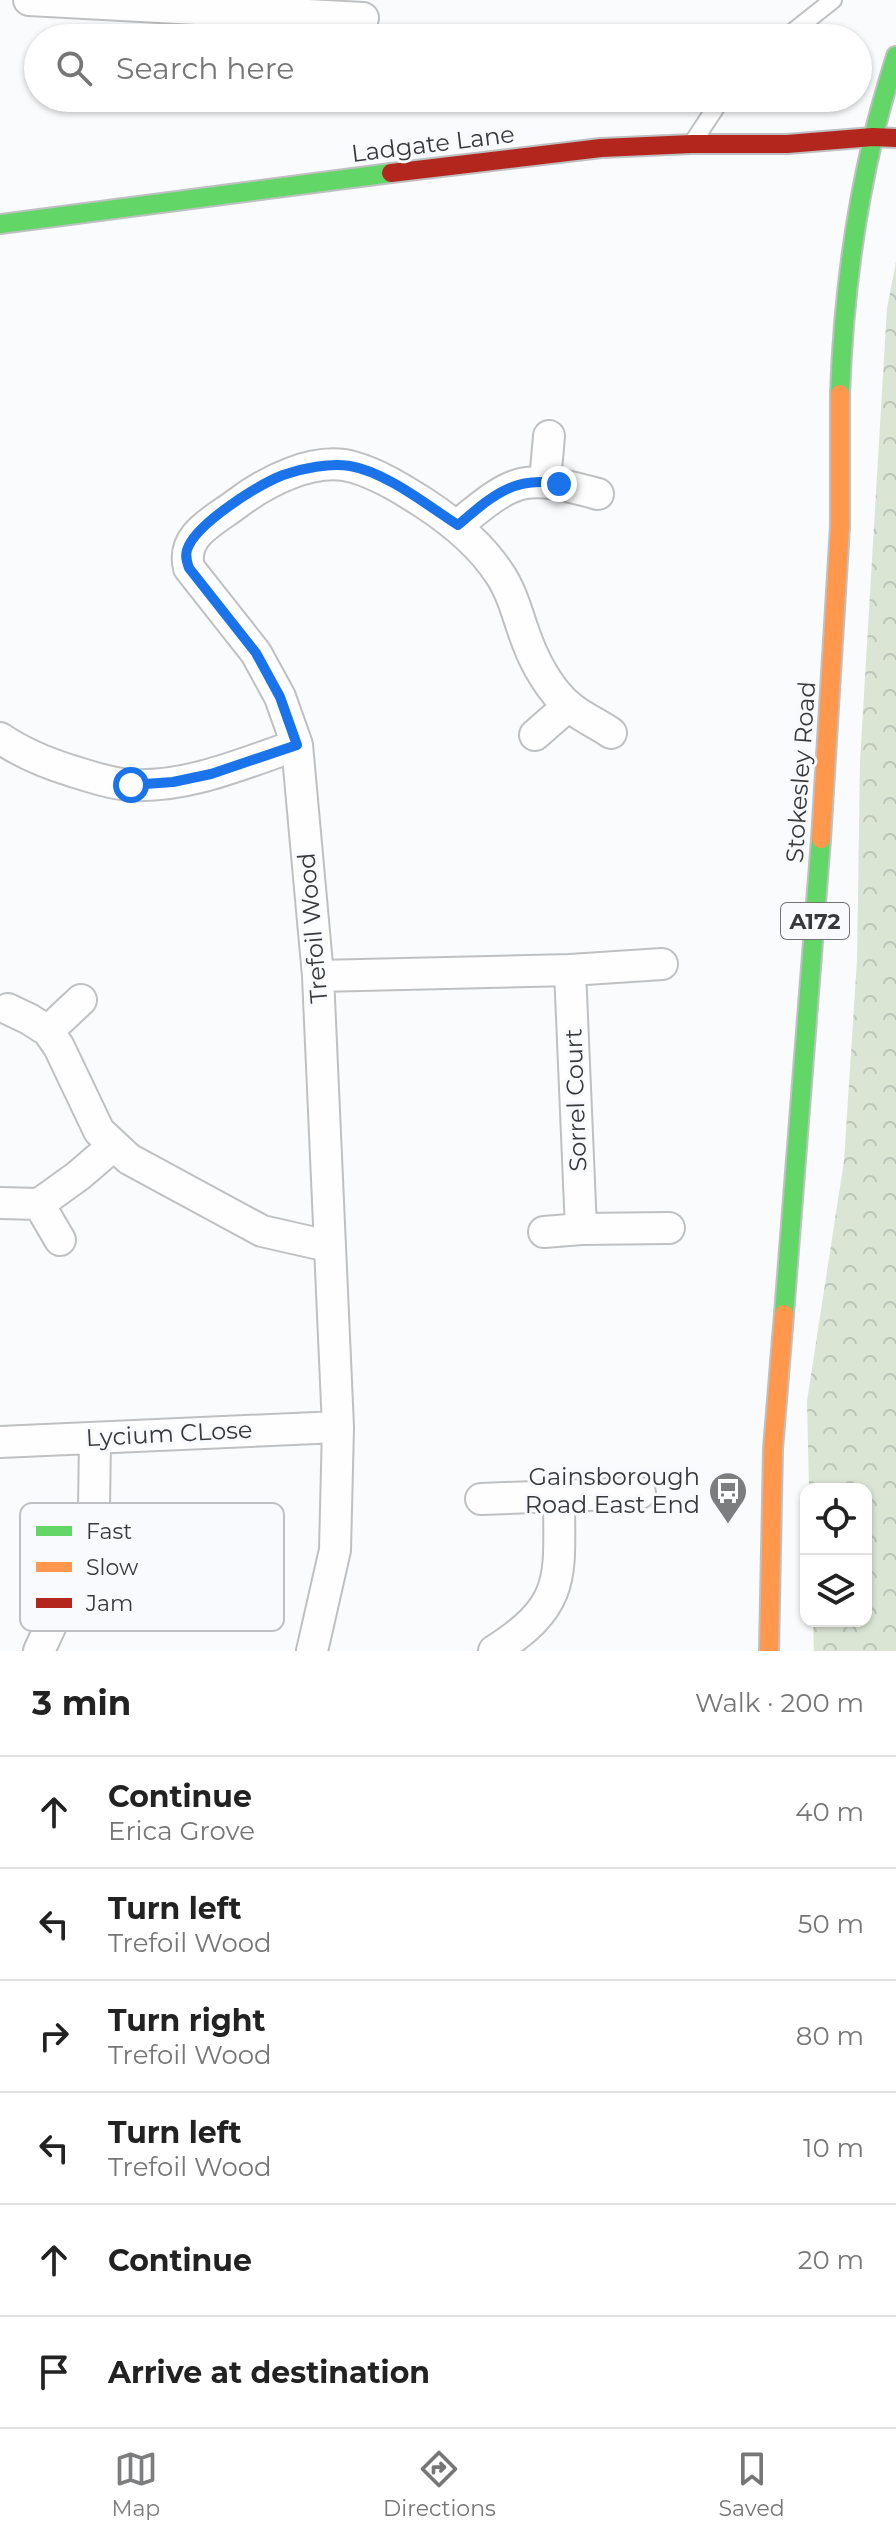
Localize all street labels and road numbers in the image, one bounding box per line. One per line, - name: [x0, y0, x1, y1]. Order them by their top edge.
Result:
- street label: Ladgate Lane: [350, 119, 516, 168]
- street label: Stokesley Road: [780, 680, 821, 864]
- street label: Trefoil Wood: [291, 851, 334, 1005]
- road number: A172: [781, 903, 849, 939]
- street label: Sorrel Court: [559, 1028, 592, 1172]
- street label: Lycium CLose: [85, 1415, 253, 1452]

